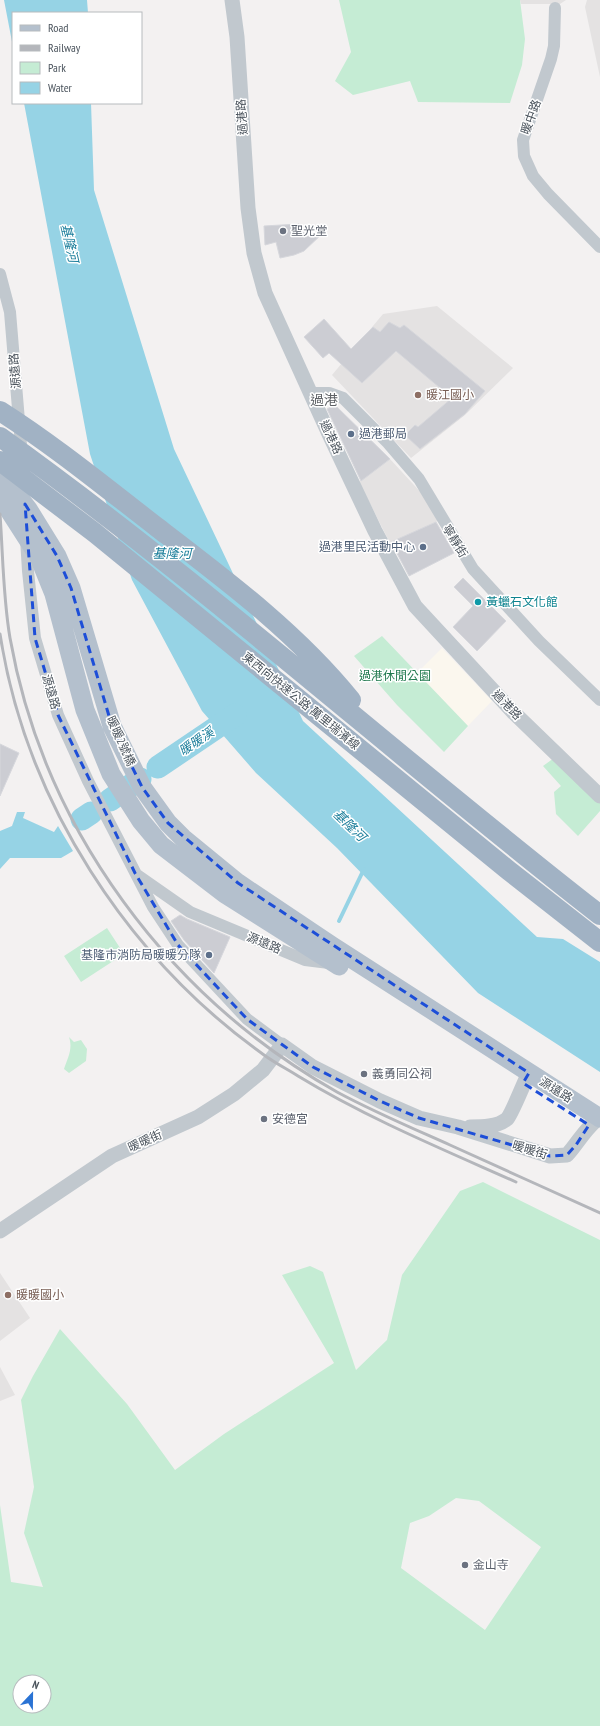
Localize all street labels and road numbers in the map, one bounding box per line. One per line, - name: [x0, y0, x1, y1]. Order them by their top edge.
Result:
- street label: 暖中路: [517, 97, 544, 136]
- street label: 過港路: [233, 99, 250, 136]
- street label: 源遠路: [5, 352, 24, 390]
- street label: 過港路: [317, 417, 346, 456]
- street label: 寧靜街: [440, 521, 471, 560]
- street label: 東西向快速公路 萬里瑞濱線: [240, 649, 363, 753]
- street label: 源遠路: [39, 672, 64, 711]
- street label: 過港路: [489, 686, 525, 723]
- street label: 暖暖2號橋: [104, 713, 139, 768]
- street label: 源遠路: [245, 929, 284, 956]
- street label: 源遠路: [537, 1074, 576, 1105]
- street label: 暖暖街: [125, 1126, 164, 1155]
- street label: 暖暖街: [511, 1137, 550, 1162]

